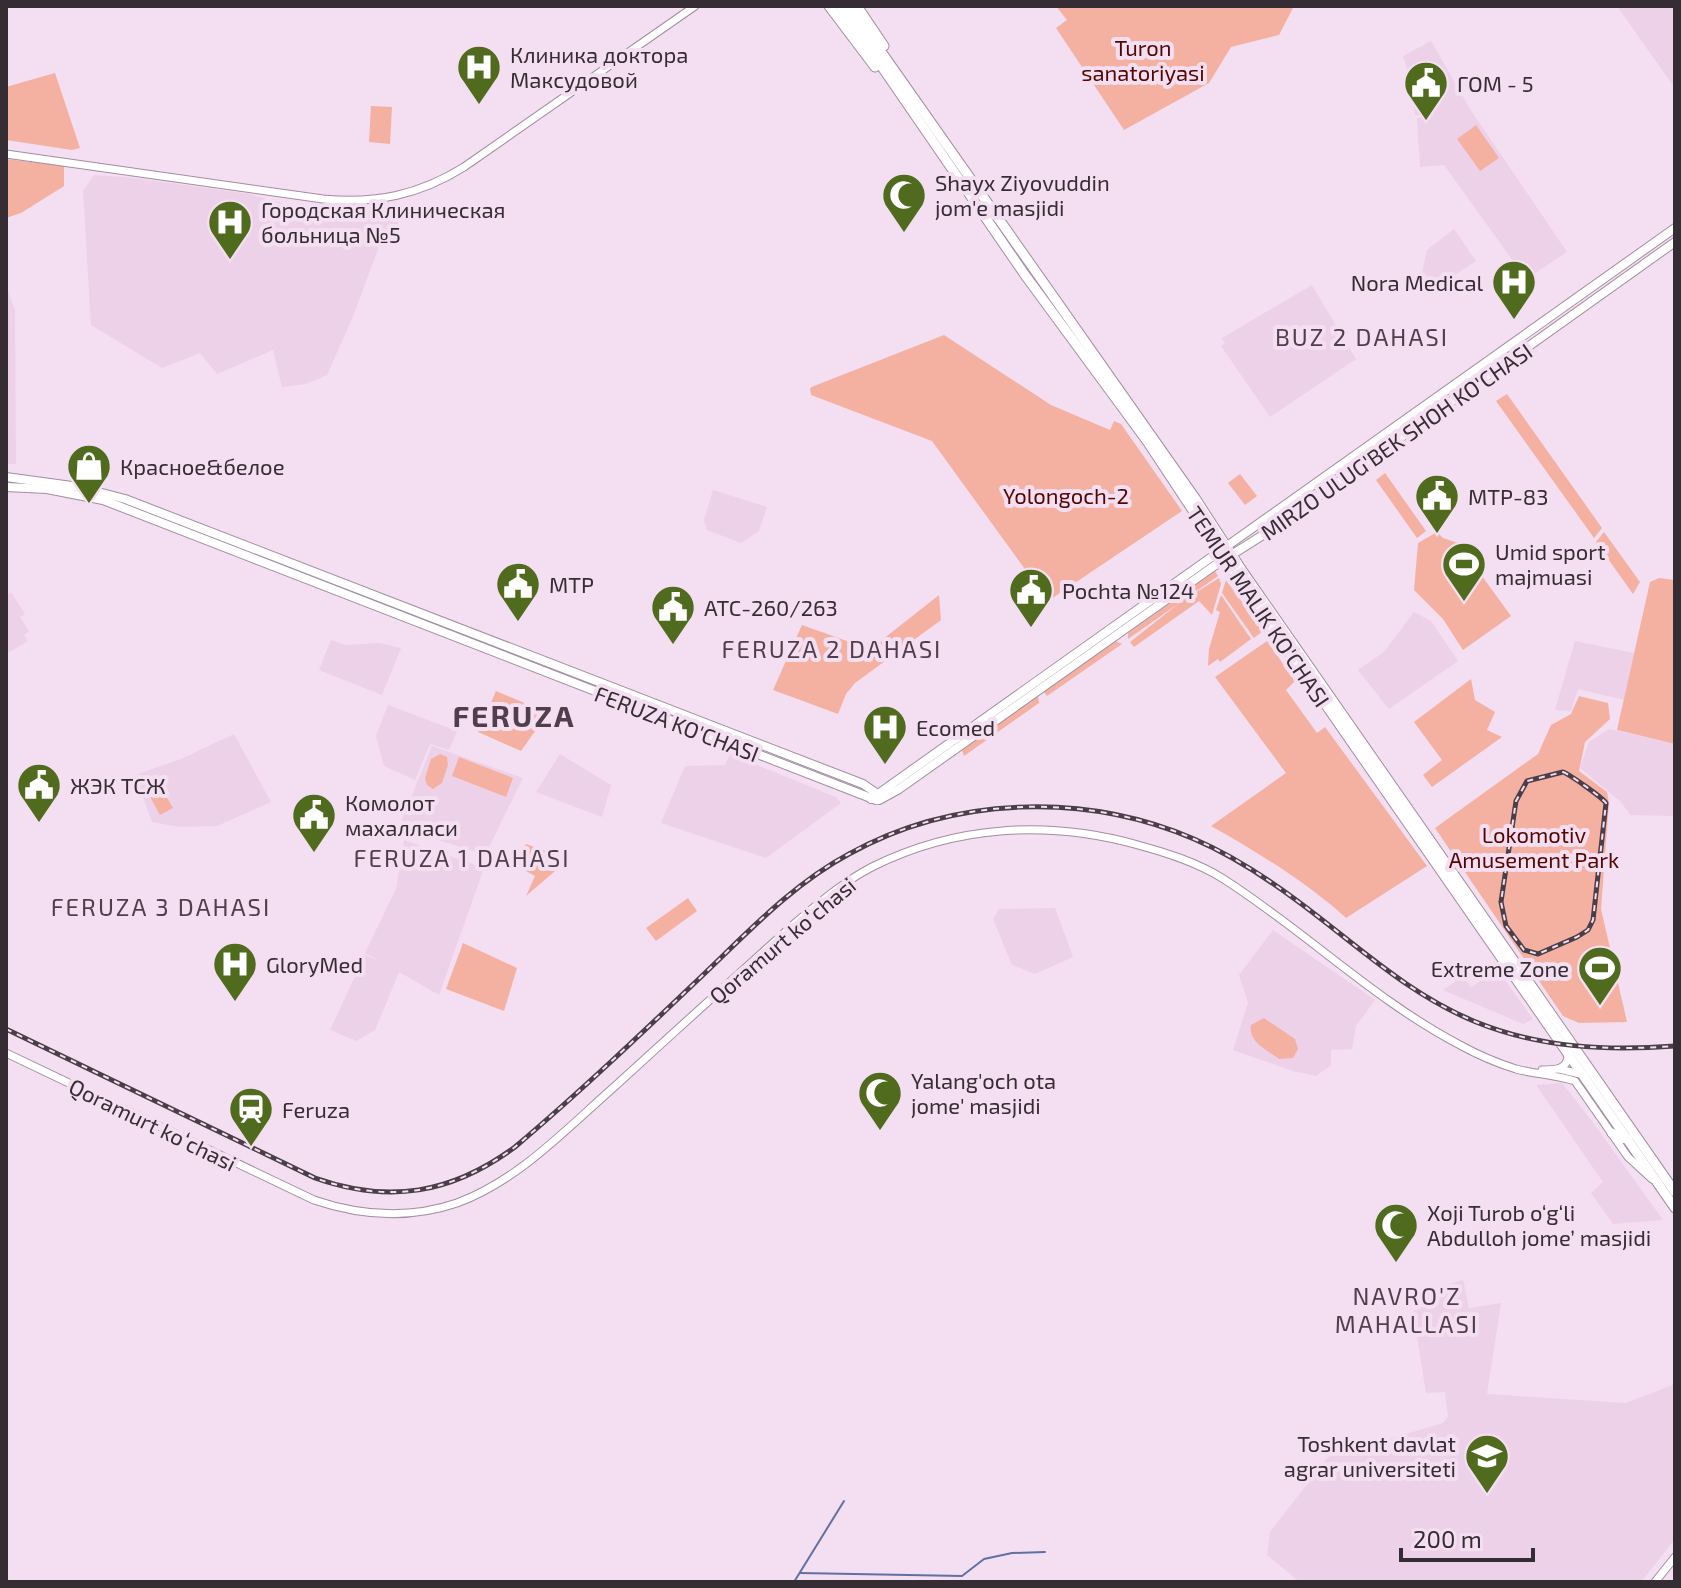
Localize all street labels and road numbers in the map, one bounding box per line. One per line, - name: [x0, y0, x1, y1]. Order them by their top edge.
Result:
- street label: MIRZO ULUG'BEK SHOH KO'CHASI: [1255, 337, 1537, 545]
- street label: TEMUR MALIK KO'CHASI: [1182, 501, 1336, 711]
- street label: FERUZA KO'CHASI: [591, 680, 763, 766]
- street label: Qoramurt koʻchasi: [704, 871, 861, 1009]
- street label: Qoramurt koʻchasi: [65, 1072, 241, 1177]

